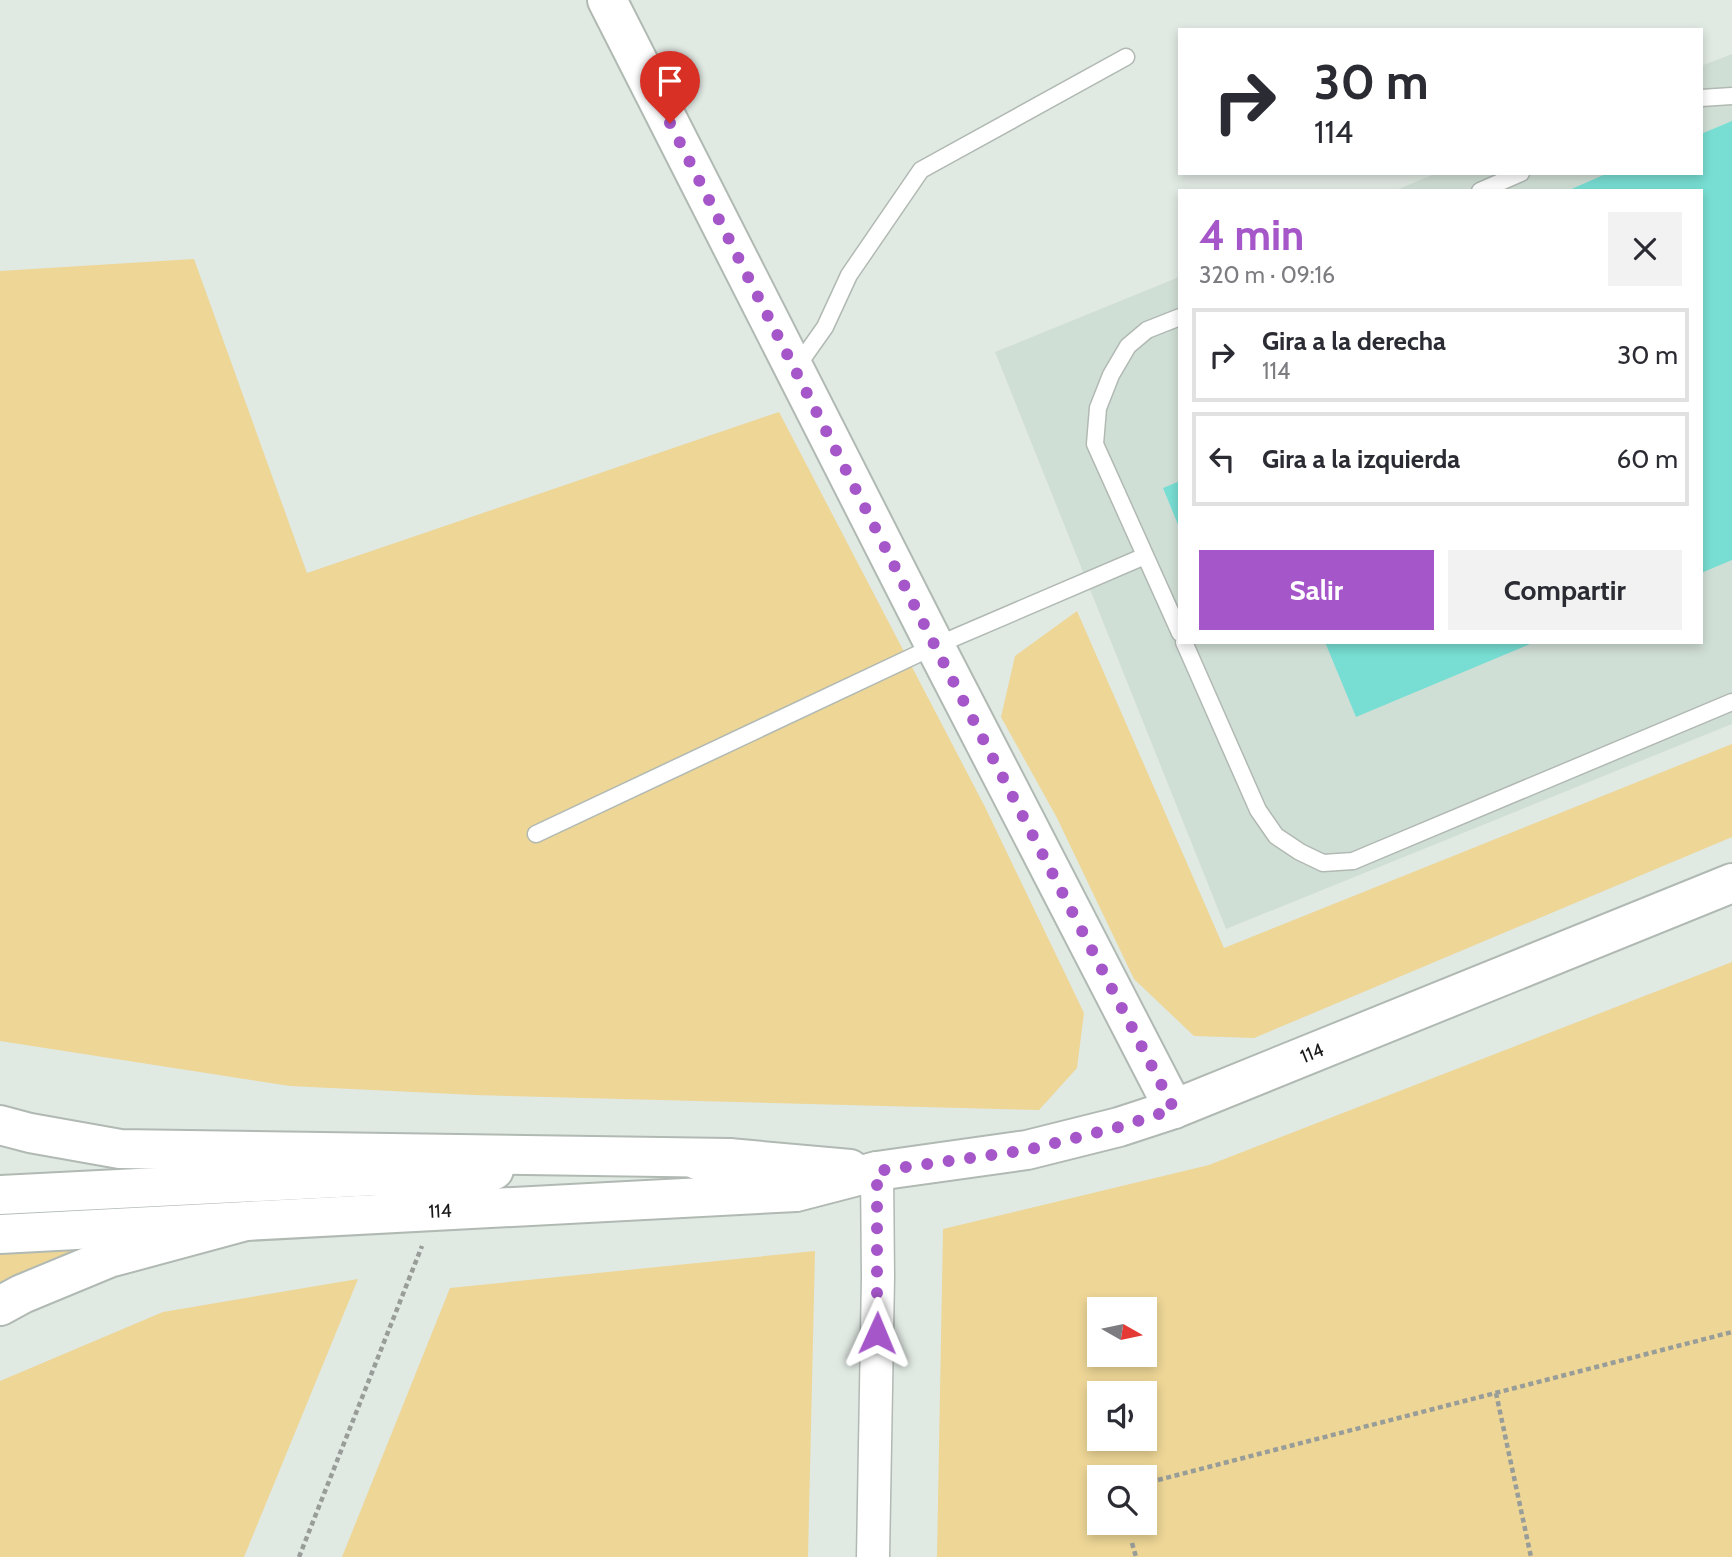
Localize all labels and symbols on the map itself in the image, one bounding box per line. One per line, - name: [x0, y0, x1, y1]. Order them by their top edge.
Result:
- pin: [640, 51, 700, 123]
- street label: 114: [1297, 1038, 1327, 1068]
- street label: 114: [428, 1199, 452, 1223]
- position arrow: [840, 1296, 914, 1370]
- north arrow: [1087, 1297, 1157, 1367]

